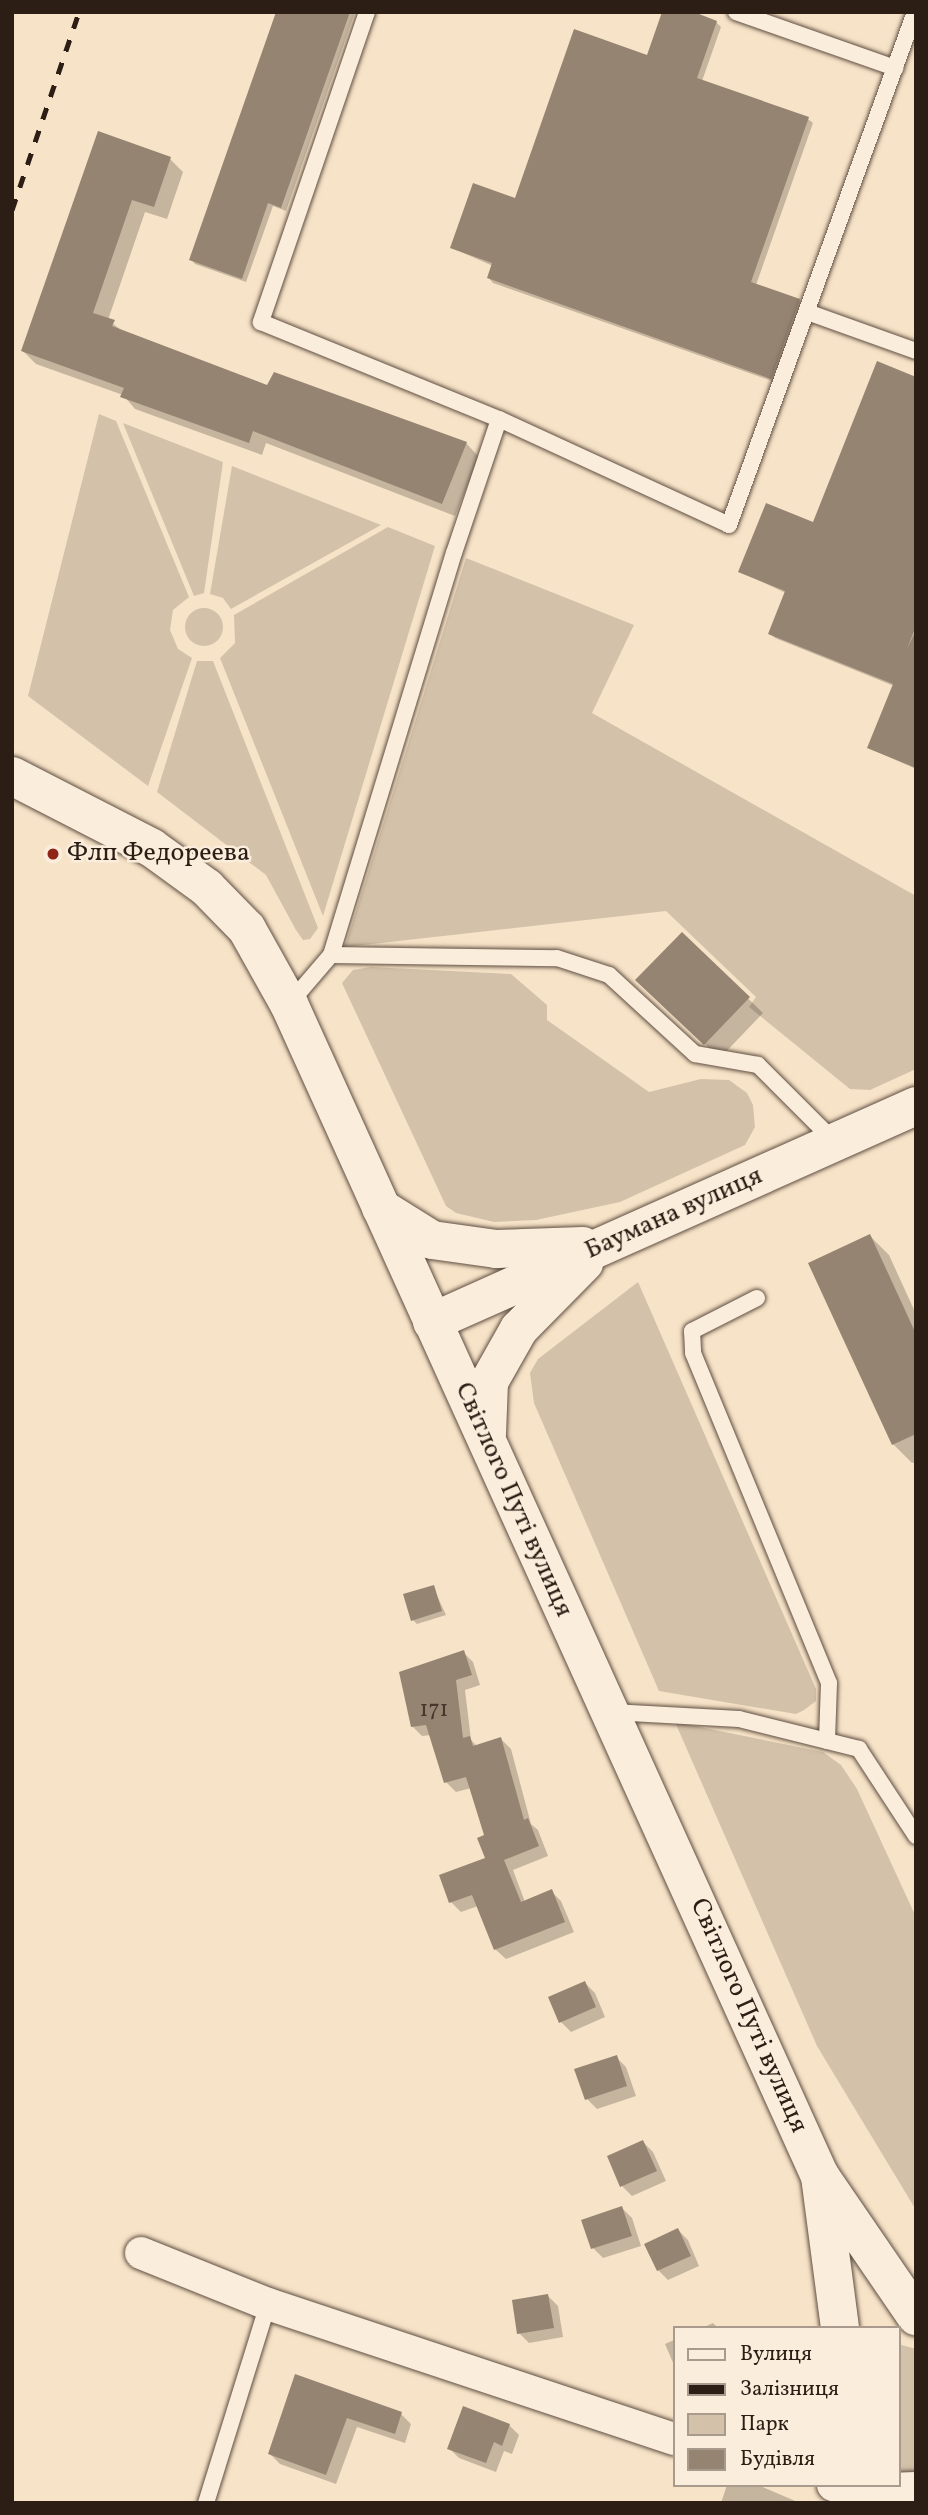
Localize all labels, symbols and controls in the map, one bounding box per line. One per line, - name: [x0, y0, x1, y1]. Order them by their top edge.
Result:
- place label: Флп Федореева: [67, 838, 250, 870]
- marker: Флп Федореева: [45, 846, 61, 862]
- street label: Баумана вулиця: [580, 1161, 768, 1267]
- street label: Світлого Путі вулиця: [447, 1378, 579, 1622]
- house number: 171: [419, 1696, 449, 1724]
- street label: Світлого Путі вулиця: [682, 1894, 814, 2138]
- legend: [673, 2326, 900, 2487]
- text: Вулиця: [740, 2340, 812, 2369]
- text: Залізниця: [740, 2375, 839, 2404]
- text: Парк: [740, 2410, 789, 2439]
- text: Будівля: [740, 2445, 815, 2474]

